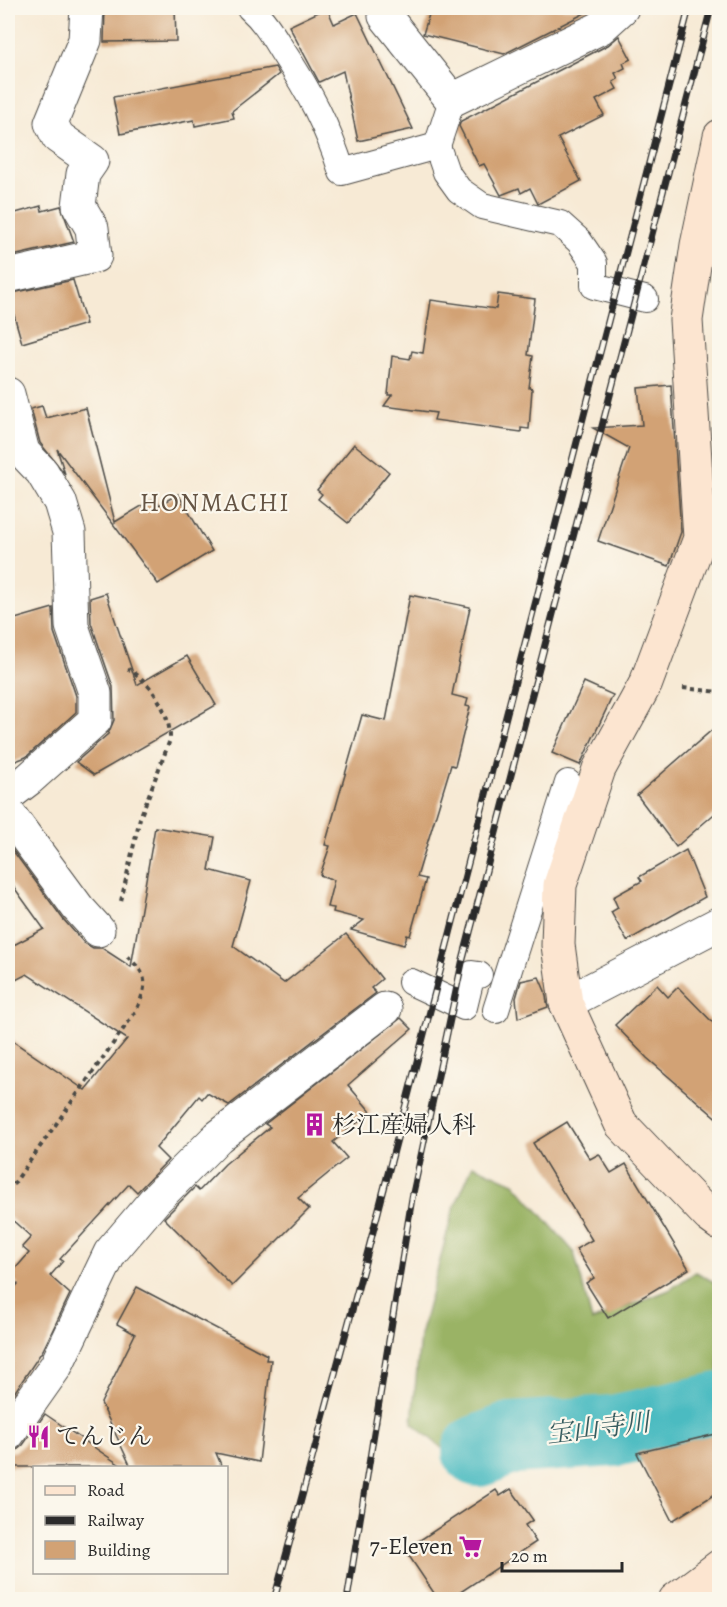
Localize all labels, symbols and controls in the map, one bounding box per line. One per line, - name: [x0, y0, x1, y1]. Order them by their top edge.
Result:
- district label: HONMACHI: [140, 485, 290, 520]
- place label: 杉江産婦人科: [332, 1109, 476, 1141]
- building icon: 杉江産婦人科: [301, 1112, 327, 1138]
- water label: 宝山寺川: [544, 1404, 655, 1452]
- place label: てんじん: [56, 1420, 152, 1452]
- restaurant icon: てんじん: [25, 1423, 51, 1449]
- legend: [33, 1466, 228, 1574]
- text: Road: [87, 1478, 125, 1502]
- text: Railway: [87, 1508, 145, 1532]
- place label: 7-Eleven: [370, 1530, 453, 1562]
- supermarket icon: 7-Eleven: [458, 1533, 484, 1559]
- scale bar: [502, 1535, 622, 1573]
- text: Building: [87, 1538, 151, 1562]
- text: 20 m: [511, 1544, 548, 1568]

